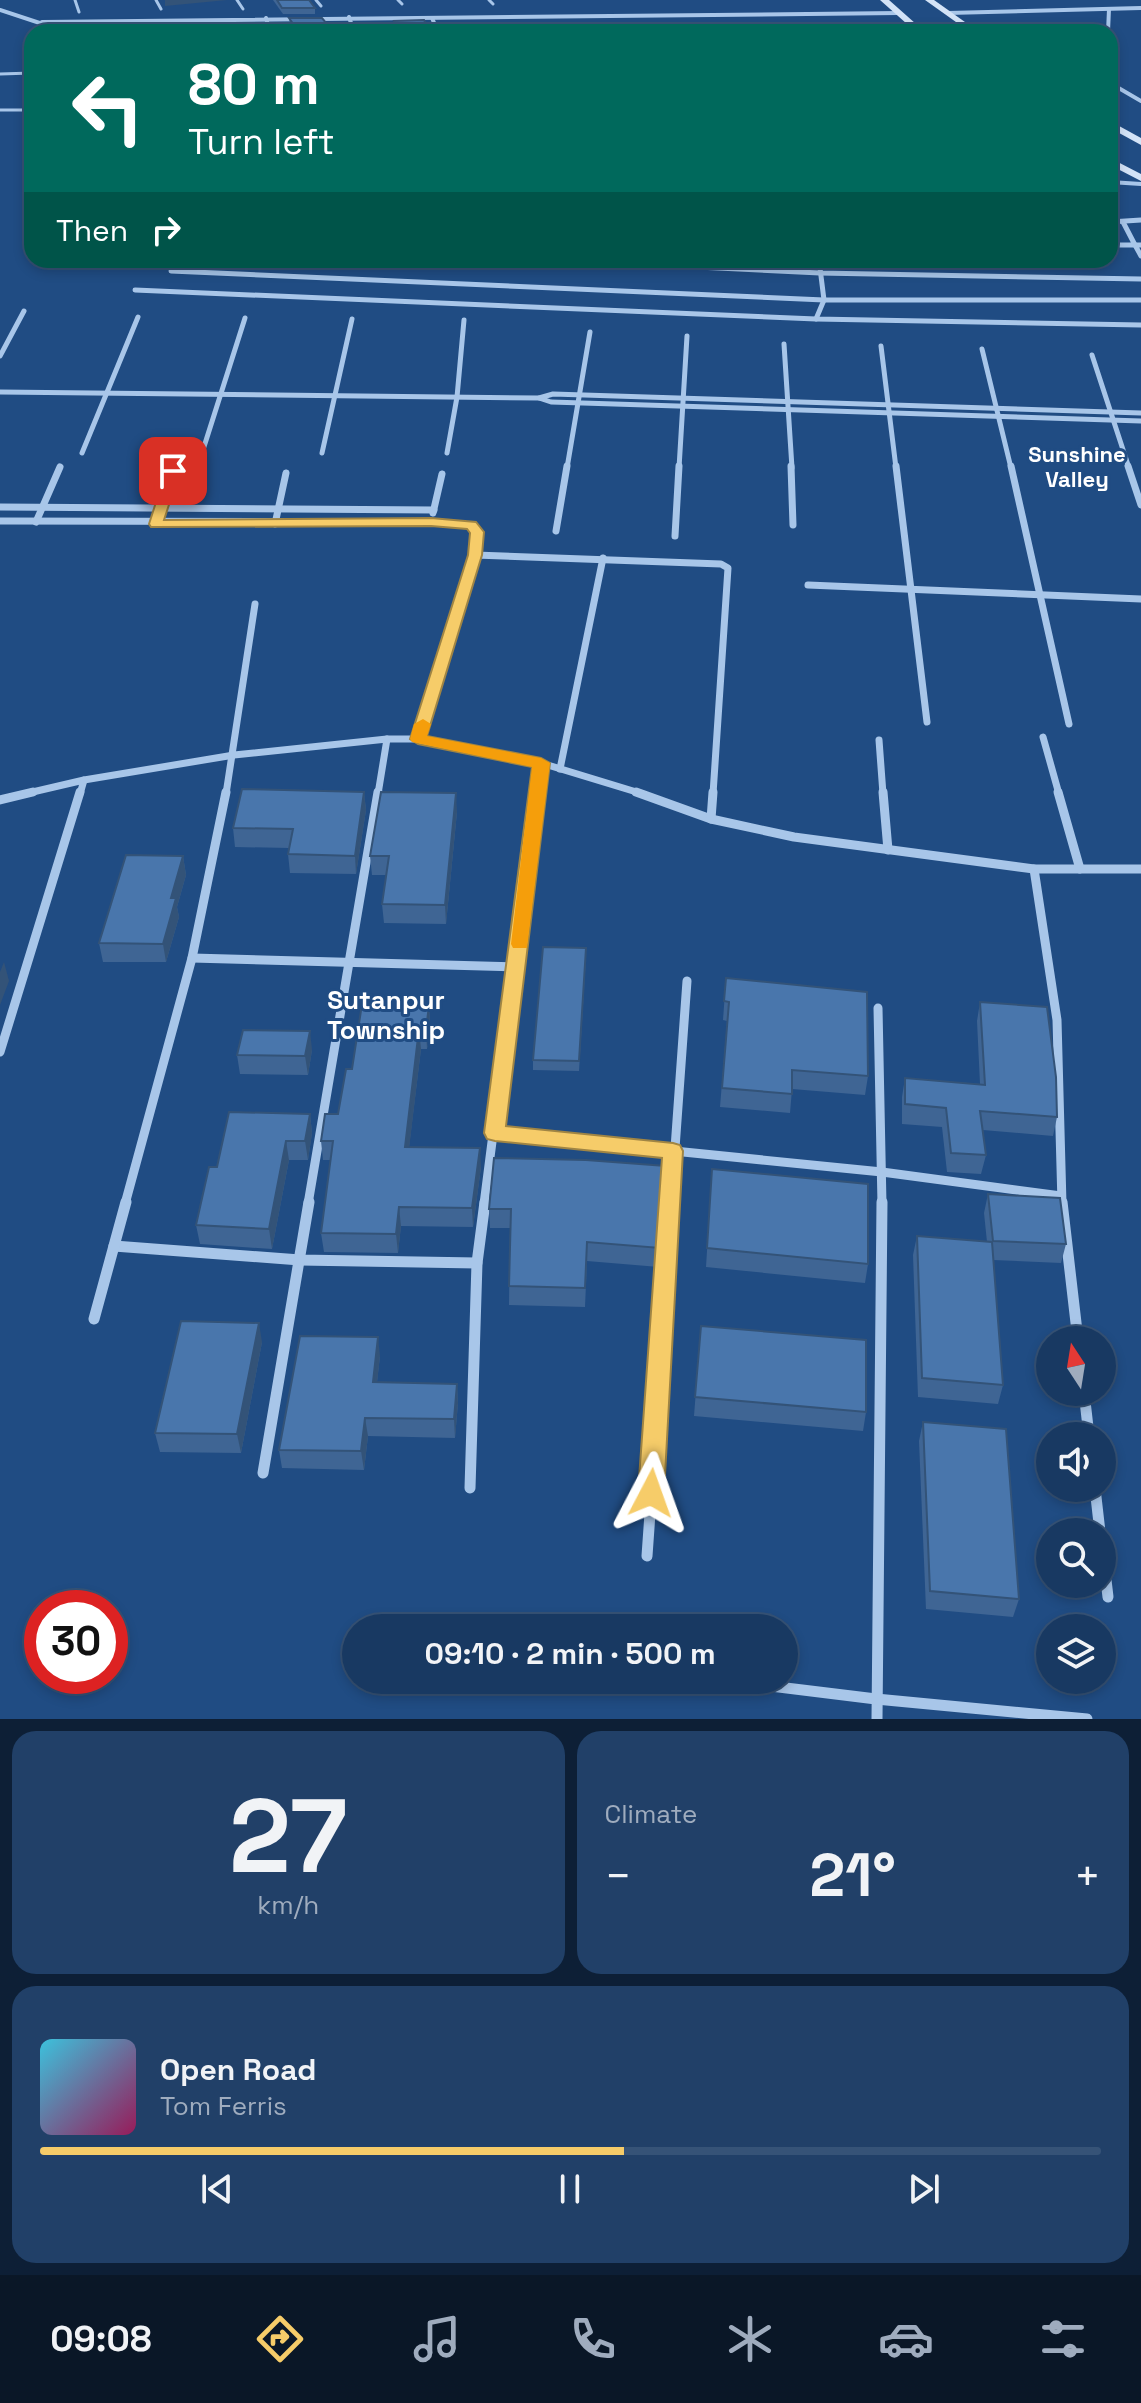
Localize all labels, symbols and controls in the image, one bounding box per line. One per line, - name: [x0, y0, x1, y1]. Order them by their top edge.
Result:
- text: 80 m: [188, 49, 320, 120]
- icon: left: [56, 56, 160, 160]
- text: Turn left: [188, 119, 335, 165]
- icon: right: [144, 208, 188, 252]
- text: Then: [56, 211, 128, 250]
- pin: [139, 437, 207, 505]
- district label: Sunshine Valley: [1028, 440, 1126, 493]
- icon: arrive: [151, 449, 195, 493]
- district label: Sutanpur Township: [327, 983, 445, 1047]
- north arrow: [1036, 1326, 1116, 1406]
- map controls: [1036, 1326, 1116, 1694]
- button: sound: [1036, 1422, 1116, 1502]
- position arrow: [609, 1451, 693, 1535]
- button: search: [1036, 1518, 1116, 1598]
- speed limit sign: 30: [24, 1590, 128, 1694]
- button: layers: [1036, 1614, 1116, 1694]
- text: 09:10 · 2 min · 500 m: [424, 1634, 716, 1673]
- text: 27: [229, 1770, 347, 1902]
- text: Climate: [605, 1797, 697, 1831]
- text: 21°: [810, 1837, 896, 1914]
- text: −: [605, 1848, 632, 1904]
- text: +: [1074, 1848, 1101, 1904]
- text: km/h: [257, 1888, 319, 1922]
- text: Open Road: [160, 2050, 316, 2089]
- text: Tom Ferris: [160, 2089, 287, 2123]
- icon: previous: [195, 2167, 239, 2211]
- icon: pause: [548, 2167, 592, 2211]
- icon: next: [902, 2167, 946, 2211]
- icon: directions: [252, 2311, 308, 2367]
- icon: music: [409, 2311, 465, 2367]
- icon: phone: [565, 2311, 621, 2367]
- icon: climate: [722, 2311, 778, 2367]
- icon: car: [878, 2311, 934, 2367]
- icon: filters: [1035, 2311, 1091, 2367]
- text: 09:08: [50, 2316, 152, 2362]

